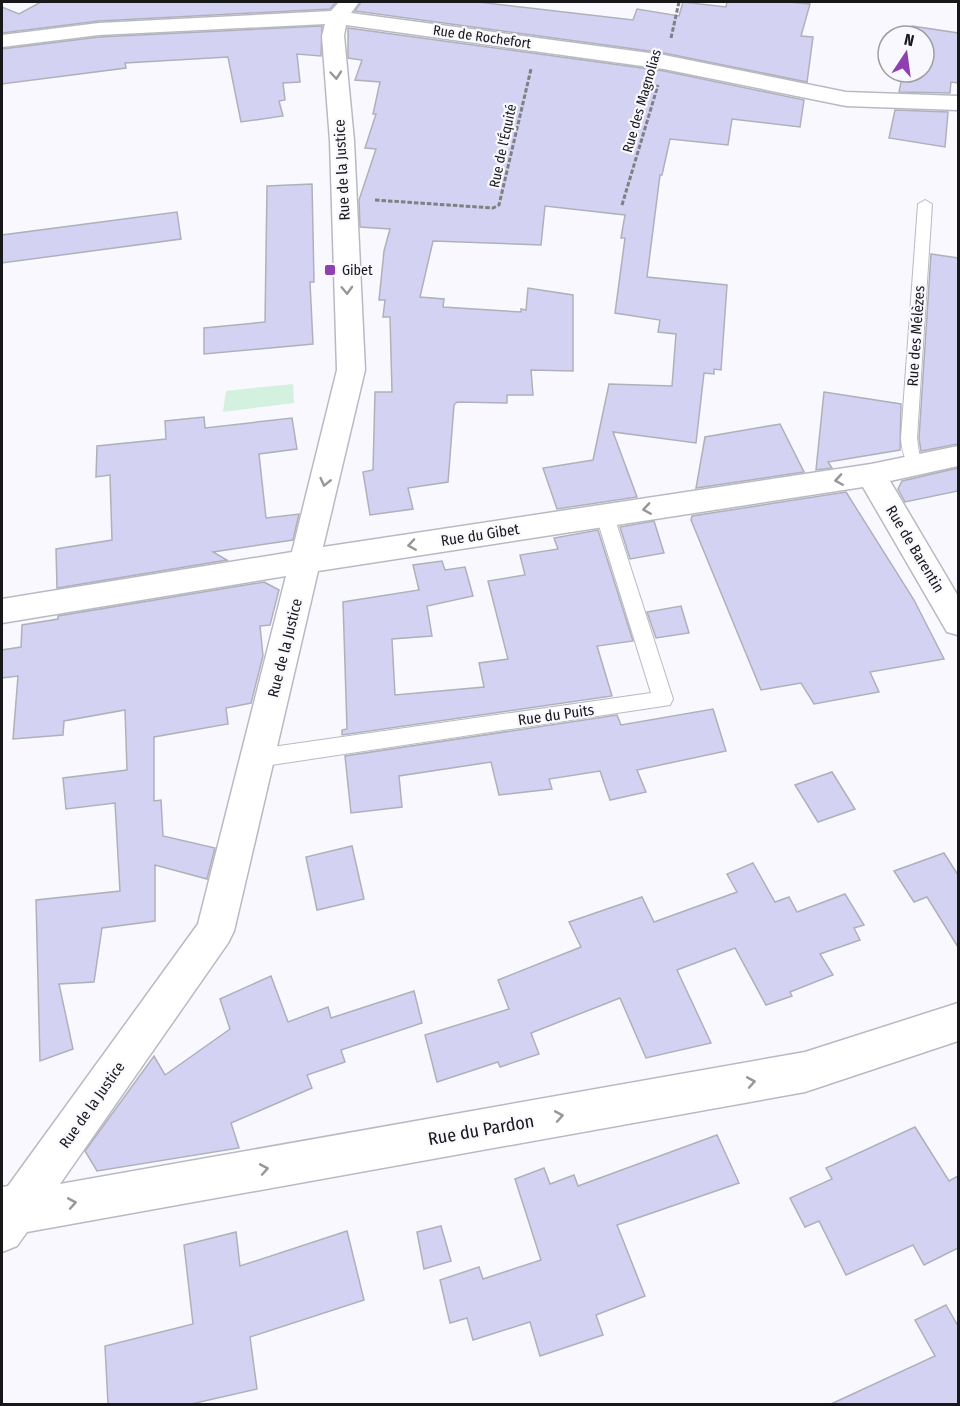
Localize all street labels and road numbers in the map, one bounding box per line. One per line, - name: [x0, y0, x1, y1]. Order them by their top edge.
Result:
- street label: Rue de Rochefort: [432, 22, 533, 52]
- street label: Rue des Magnolias: [619, 47, 665, 155]
- street label: Rue de l'Équité: [485, 102, 520, 189]
- street label: Rue de la Justice: [330, 119, 354, 221]
- street label: Rue des Mélèzes: [903, 285, 929, 387]
- street label: Rue de Barentin: [882, 502, 948, 596]
- street label: Rue du Gibet: [440, 520, 521, 550]
- street label: Rue de la Justice: [264, 597, 306, 699]
- street label: Rue du Puits: [517, 701, 595, 729]
- street label: Rue de la Justice: [56, 1058, 128, 1152]
- street label: Rue du Pardon: [426, 1110, 536, 1150]

